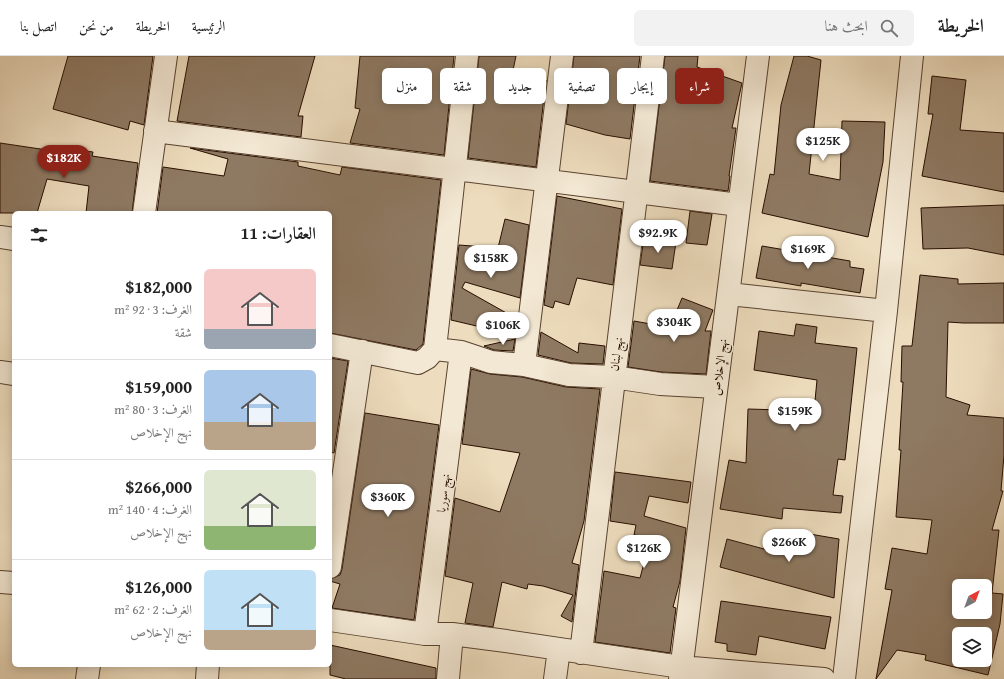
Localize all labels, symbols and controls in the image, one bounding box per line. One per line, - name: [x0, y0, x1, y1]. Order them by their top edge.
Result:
- search box: [634, 10, 914, 46]
- text: الخريطة: [938, 11, 984, 39]
- text: ابحث هنا: [824, 15, 868, 36]
- text: اتصل بنا: [20, 16, 57, 36]
- text: من نحن: [79, 16, 114, 36]
- text: الخريطة: [136, 16, 170, 36]
- text: الرئيسية: [192, 16, 225, 36]
- icon: search: [878, 17, 900, 39]
- chip: منزل: [382, 68, 432, 104]
- chip: شقة: [440, 68, 486, 104]
- chip: جديد: [494, 68, 546, 104]
- chip: تصفية: [554, 68, 609, 104]
- chip: إيجار: [617, 68, 667, 104]
- chip: شراء: [675, 68, 724, 104]
- pin: $125K: [795, 128, 851, 162]
- text: $125K: [805, 131, 841, 150]
- pin: $182K: [36, 145, 92, 179]
- text: $182K: [46, 148, 82, 167]
- text: العقارات: 11: [240, 220, 316, 245]
- pin: $92.9K: [625, 220, 691, 254]
- text: $92.9K: [639, 223, 677, 242]
- icon: filters: [28, 224, 50, 246]
- pin: $169K: [780, 236, 836, 270]
- text: $169K: [790, 239, 826, 258]
- pin: $158K: [463, 245, 519, 279]
- text: $158K: [473, 248, 509, 267]
- text: $182,000: [126, 274, 192, 299]
- icon: home: [236, 285, 284, 333]
- text: الغرف: 3 · 92 m²: [114, 300, 192, 319]
- pin: $304K: [646, 309, 702, 343]
- pin: $106K: [475, 312, 531, 346]
- text: $304K: [656, 312, 692, 331]
- text: $106K: [485, 315, 521, 334]
- text: شقة: [175, 323, 192, 342]
- street label: نهج لبنان: [605, 336, 630, 373]
- street label: نهج الإخلاص: [707, 338, 734, 397]
- text: $159,000: [126, 374, 192, 399]
- icon: home: [236, 386, 284, 434]
- pin: $159K: [767, 398, 823, 432]
- text: الغرف: 3 · 80 m²: [114, 400, 192, 419]
- text: $159K: [777, 401, 813, 420]
- text: نهج الإخلاص: [130, 423, 192, 442]
- street label: نهج سوريا: [432, 473, 457, 514]
- text: $266,000: [126, 474, 192, 499]
- pin: $360K: [360, 484, 416, 518]
- icon: home: [236, 486, 284, 534]
- text: $360K: [370, 487, 406, 506]
- text: الغرف: 4 · 140 m²: [108, 500, 192, 519]
- text: نهج الإخلاص: [130, 523, 192, 542]
- pin: $266K: [761, 529, 817, 563]
- text: $266K: [771, 532, 807, 551]
- pin: $126K: [616, 535, 672, 569]
- text: $126K: [626, 538, 662, 557]
- text: $126,000: [126, 574, 192, 599]
- north arrow: [952, 579, 992, 619]
- map controls: [952, 579, 992, 667]
- icon: home: [236, 586, 284, 634]
- text: الغرف: 2 · 62 m²: [114, 600, 192, 619]
- text: نهج الإخلاص: [130, 623, 192, 642]
- button: layers: [952, 627, 992, 667]

